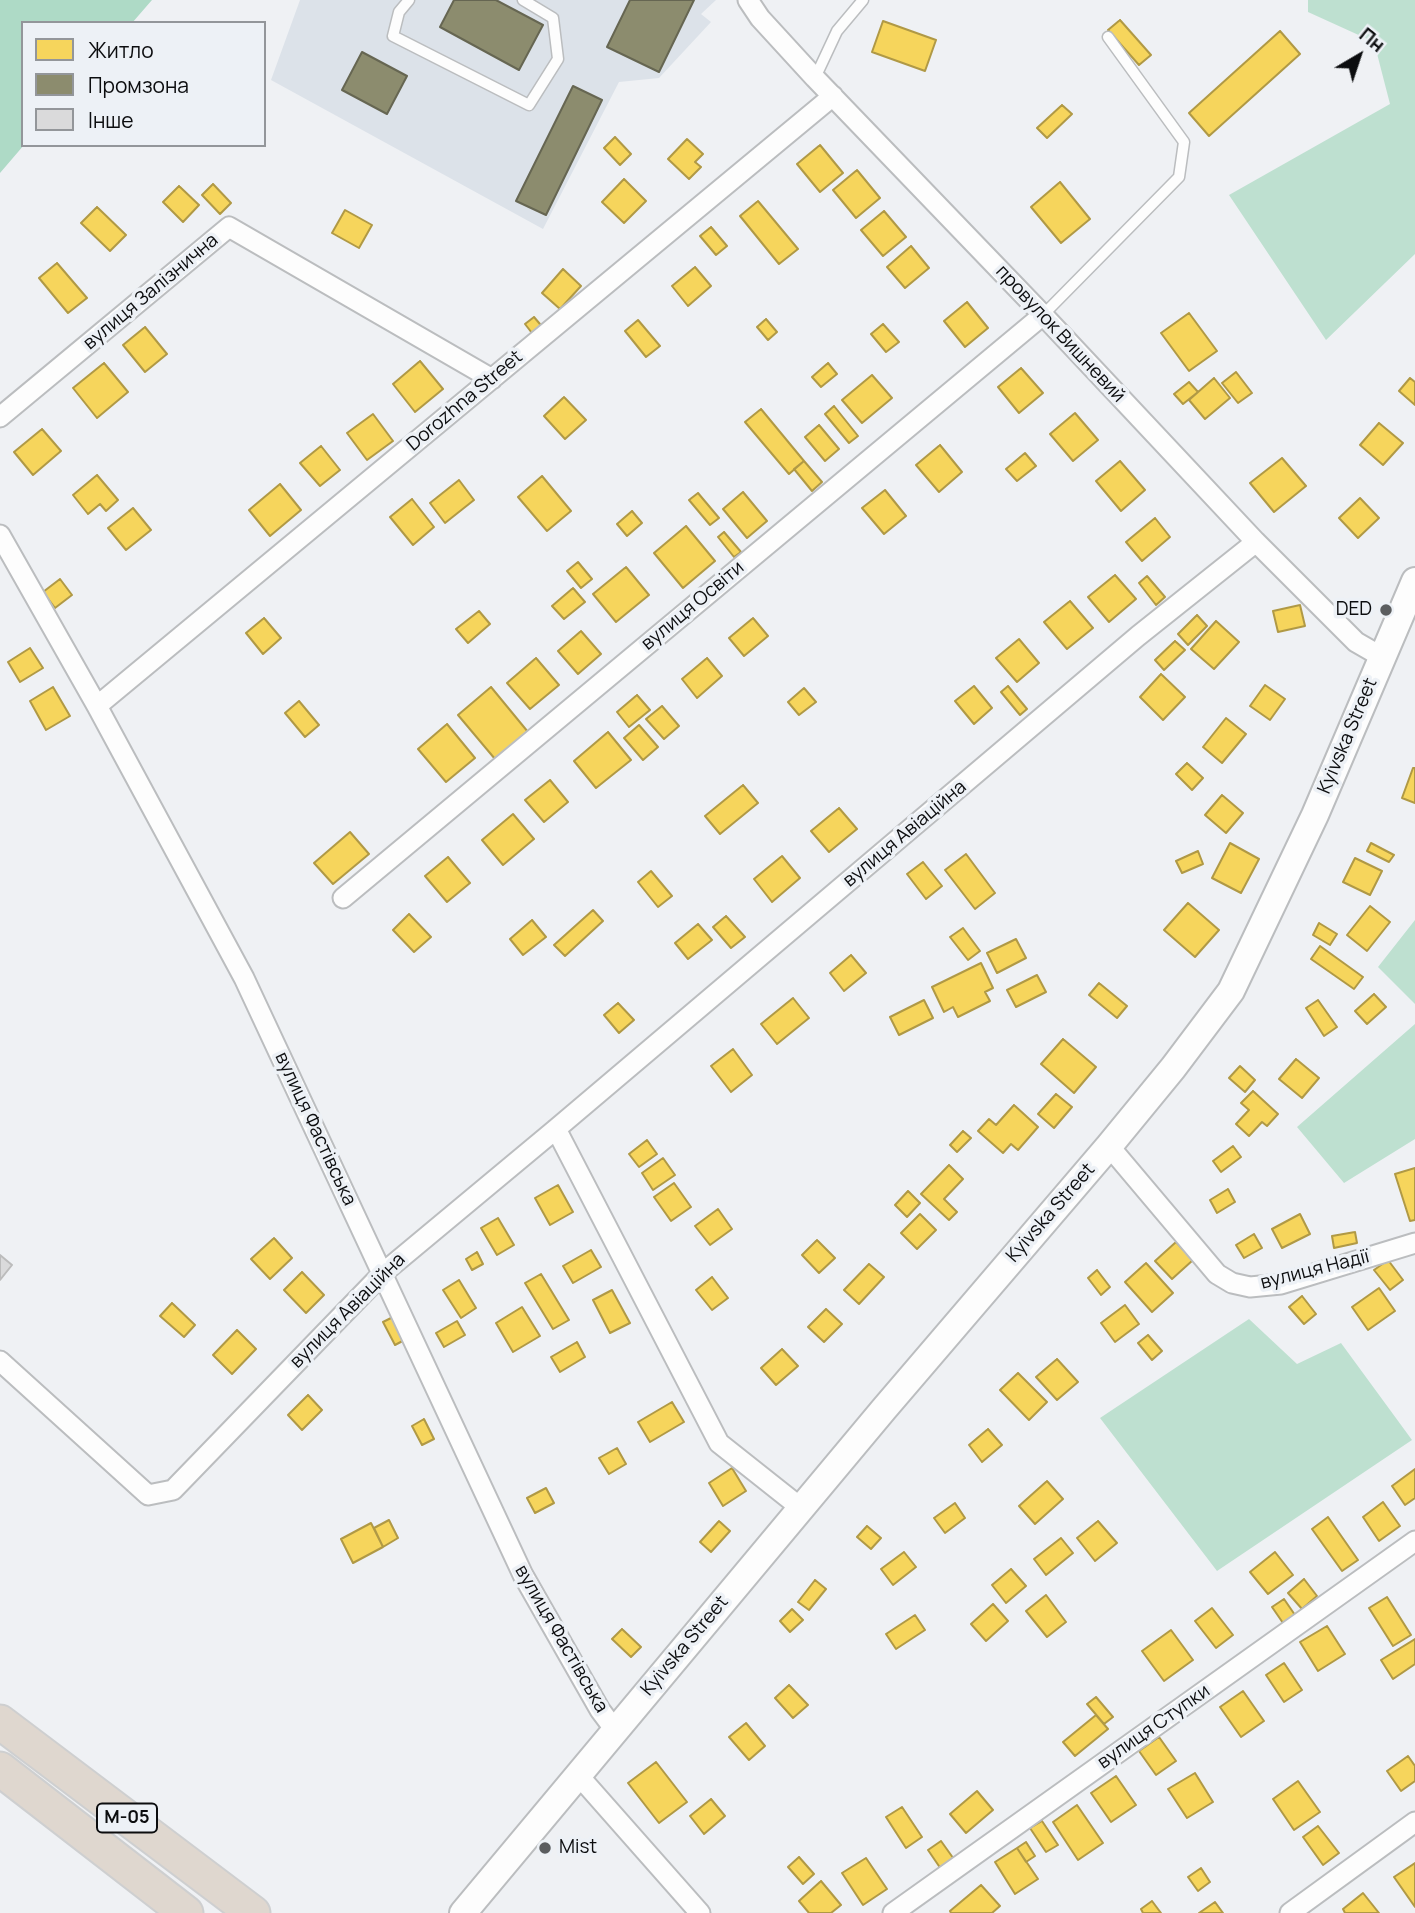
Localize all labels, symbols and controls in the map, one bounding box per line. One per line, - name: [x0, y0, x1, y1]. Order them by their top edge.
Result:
- legend: [21, 21, 266, 147]
- north arrow: [1324, 21, 1394, 91]
- text: Пн: [1354, 22, 1390, 58]
- text: Житло: [88, 36, 154, 64]
- text: Промзона: [88, 71, 189, 99]
- text: Інше: [88, 106, 134, 134]
- street label: вулиця Залізнична: [79, 229, 223, 355]
- street label: провулок Вишневий: [990, 261, 1130, 407]
- street label: Dorozhna Street: [402, 346, 528, 456]
- street label: вулиця Освіти: [637, 556, 749, 656]
- place label: DED: [1336, 599, 1372, 621]
- marker: DED: [1378, 602, 1394, 618]
- street label: Kyivska Street: [1313, 675, 1383, 797]
- street label: вулиця Авіаційна: [839, 776, 971, 892]
- street label: вулиця Фастівська: [269, 1049, 361, 1209]
- street label: Kyivska Street: [1002, 1159, 1100, 1267]
- street label: вулиця Надії: [1258, 1245, 1372, 1295]
- street label: вулиця Авіаційна: [286, 1249, 410, 1373]
- street label: вулиця Фастівська: [509, 1561, 613, 1717]
- street label: Kyivska Street: [637, 1591, 733, 1701]
- street label: вулиця Ступки: [1093, 1680, 1215, 1774]
- road number: М-05: [97, 1804, 157, 1832]
- place label: Mist: [559, 1837, 597, 1859]
- marker: Mist: [537, 1840, 553, 1856]

